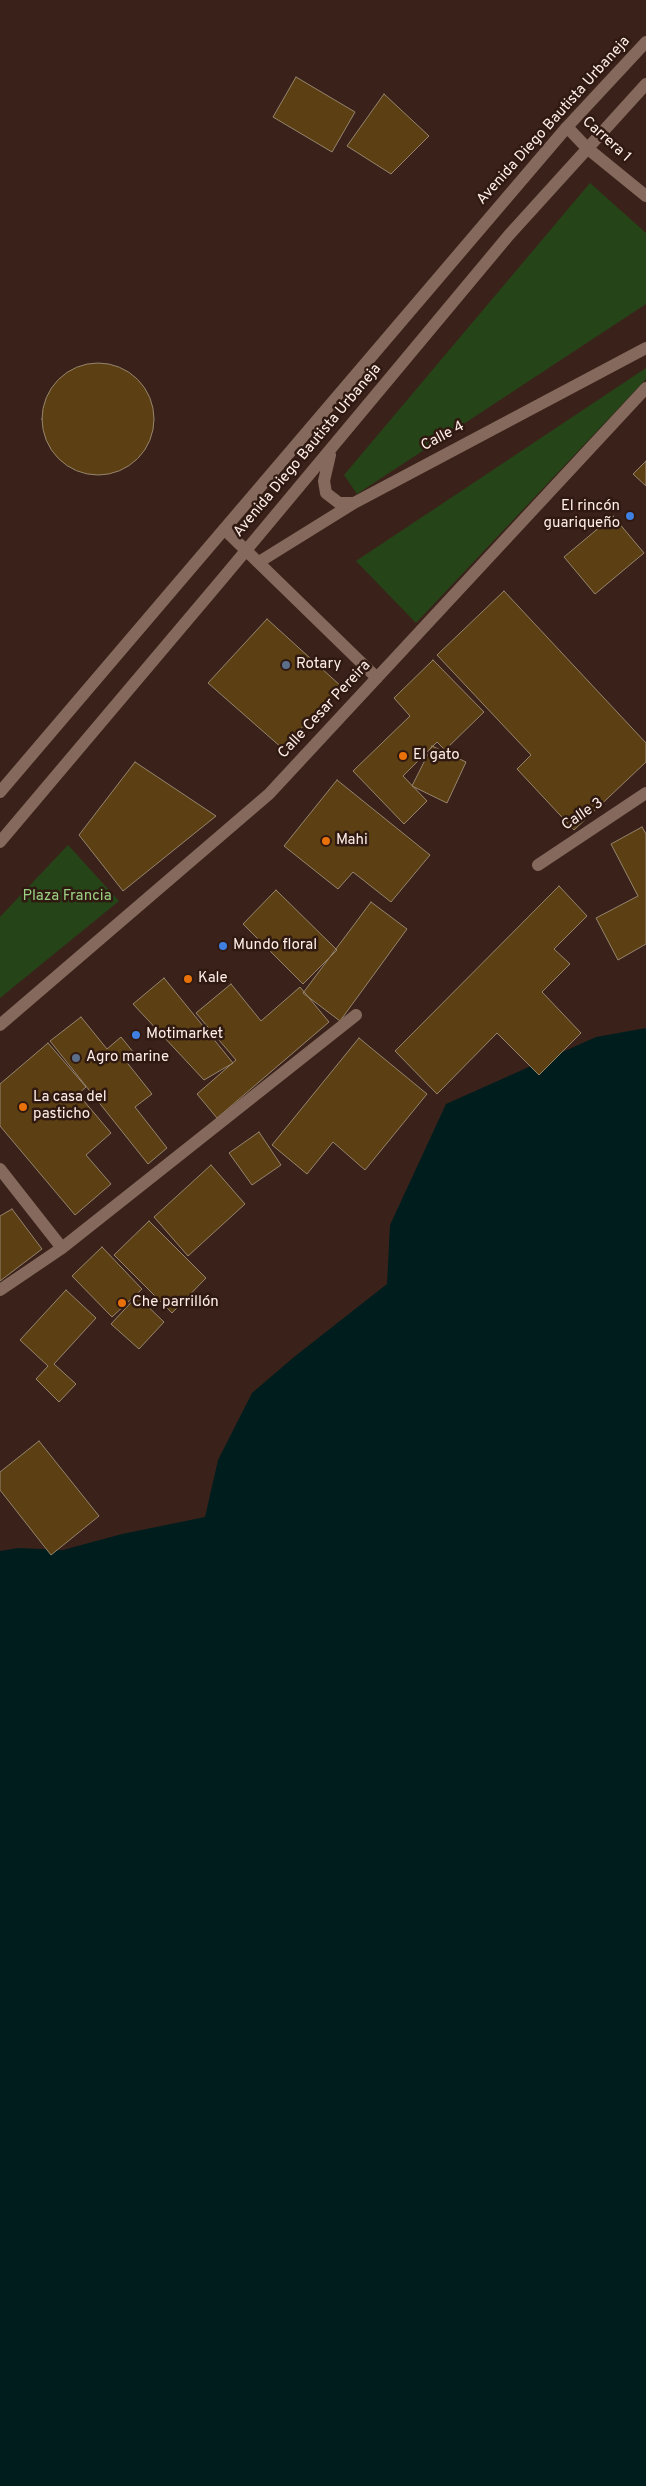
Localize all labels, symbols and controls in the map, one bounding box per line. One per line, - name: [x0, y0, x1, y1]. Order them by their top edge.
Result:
- street label: Avenida Diego Bautista Urbaneja: [474, 33, 634, 209]
- street label: Carrera 1: [578, 113, 634, 167]
- street label: Avenida Diego Bautista Urbaneja: [230, 361, 386, 541]
- street label: Calle 4: [418, 418, 468, 456]
- place label: El rincón guariqueño: [544, 498, 620, 533]
- marker: El rincón guariqueño: [624, 510, 636, 522]
- place label: Rotary: [296, 656, 341, 674]
- street label: Calle Cesar Pereira: [275, 657, 375, 763]
- marker: Rotary: [280, 659, 292, 671]
- place label: El gato: [413, 747, 460, 765]
- marker: El gato: [397, 750, 409, 762]
- street label: Calle 3: [559, 795, 607, 835]
- place label: Mahi: [336, 832, 368, 850]
- marker: Mahi: [320, 835, 332, 847]
- park label: Plaza Francia: [22, 888, 112, 906]
- place label: Mundo floral: [233, 937, 317, 955]
- marker: Mundo floral: [217, 940, 229, 952]
- place label: Kale: [198, 970, 228, 988]
- marker: Kale: [182, 973, 194, 985]
- place label: Motimarket: [146, 1026, 223, 1044]
- marker: Motimarket: [130, 1029, 142, 1041]
- place label: Agro marine: [86, 1049, 169, 1067]
- marker: Agro marine: [70, 1052, 82, 1064]
- place label: La casa del pasticho: [33, 1089, 107, 1124]
- marker: La casa del pasticho: [17, 1101, 29, 1113]
- place label: Che parrillón: [132, 1294, 219, 1312]
- marker: Che parrillón: [116, 1297, 128, 1309]

